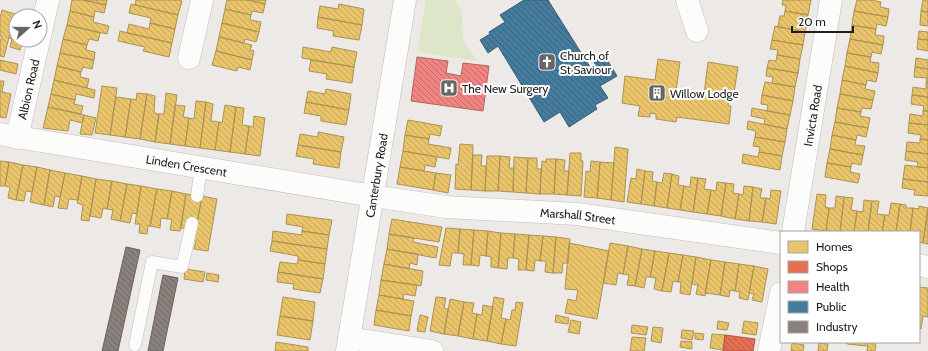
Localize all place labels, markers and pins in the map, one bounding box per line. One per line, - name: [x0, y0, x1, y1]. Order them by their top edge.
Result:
- place label: Church of St Saviour: [560, 48, 611, 77]
- church icon: Church of St Saviour: [537, 52, 557, 72]
- hospital icon: The New Surgery: [439, 78, 459, 98]
- place label: The New Surgery: [462, 81, 548, 96]
- building icon: Willow Lodge: [647, 83, 667, 103]
- place label: Willow Lodge: [670, 86, 739, 101]

